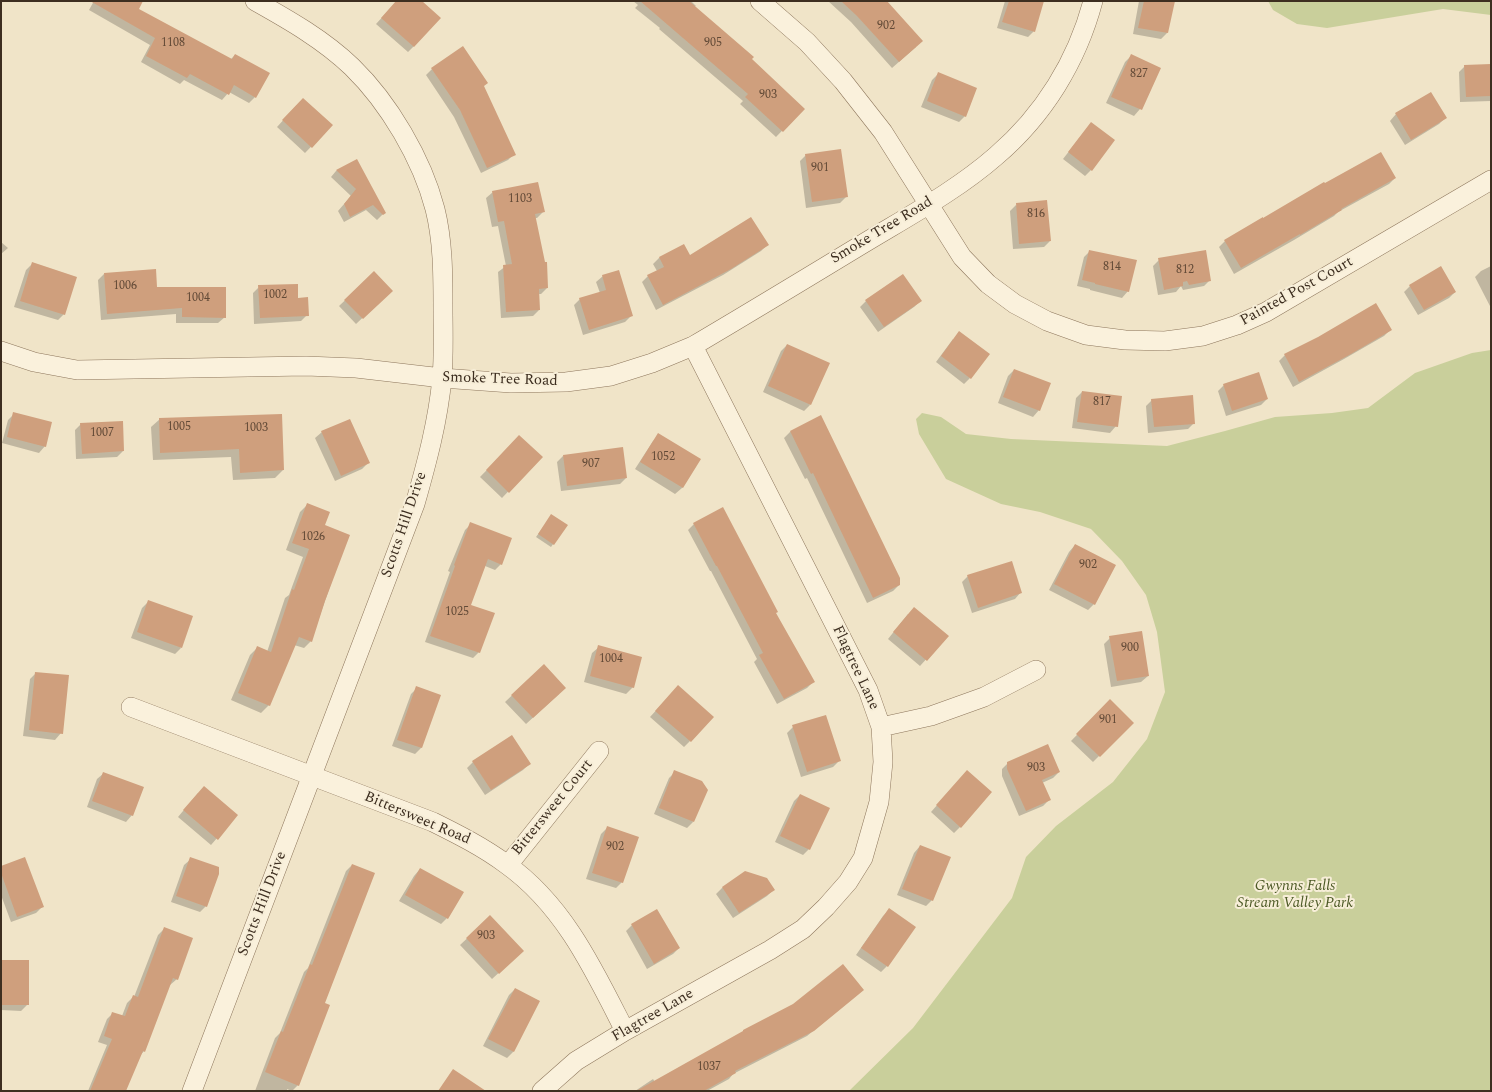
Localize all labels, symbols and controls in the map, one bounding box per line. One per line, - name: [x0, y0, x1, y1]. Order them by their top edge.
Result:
- house number: 902: [877, 20, 895, 34]
- house number: 1108: [161, 37, 185, 51]
- house number: 905: [704, 37, 722, 51]
- house number: 827: [1130, 68, 1148, 82]
- house number: 903: [759, 89, 777, 103]
- house number: 901: [811, 162, 829, 176]
- house number: 1103: [508, 193, 532, 207]
- street label: Smoke Tree Road: [828, 193, 936, 269]
- house number: 816: [1027, 208, 1045, 222]
- street label: Painted Post Court: [1237, 254, 1357, 330]
- house number: 814: [1103, 261, 1121, 275]
- house number: 812: [1176, 264, 1194, 278]
- house number: 1006: [113, 280, 137, 294]
- house number: 1002: [263, 289, 287, 303]
- house number: 1004: [186, 292, 210, 306]
- street label: Smoke Tree Road: [442, 369, 558, 391]
- house number: 817: [1093, 396, 1111, 410]
- house number: 1005: [167, 421, 191, 435]
- house number: 1003: [244, 422, 268, 436]
- house number: 1007: [90, 427, 114, 441]
- house number: 1052: [651, 451, 675, 465]
- house number: 907: [582, 458, 600, 472]
- street label: Scotts Hill Drive: [378, 470, 432, 580]
- house number: 1026: [301, 531, 325, 545]
- house number: 902: [1079, 559, 1097, 573]
- house number: 1025: [445, 606, 469, 620]
- street label: Flagtree Lane: [828, 623, 882, 713]
- house number: 900: [1121, 642, 1139, 656]
- house number: 1004: [599, 653, 623, 667]
- house number: 901: [1099, 714, 1117, 728]
- street label: Bittersweet Court: [509, 756, 597, 860]
- house number: 903: [1027, 762, 1045, 776]
- street label: Bittersweet Road: [361, 789, 473, 849]
- house number: 902: [606, 841, 624, 855]
- street label: Scotts Hill Drive: [235, 849, 291, 959]
- park label: Gwynns Falls Stream Valley Park: [1237, 878, 1353, 913]
- house number: 903: [477, 930, 495, 944]
- street label: Flagtree Lane: [609, 985, 697, 1047]
- house number: 1037: [697, 1061, 721, 1075]

